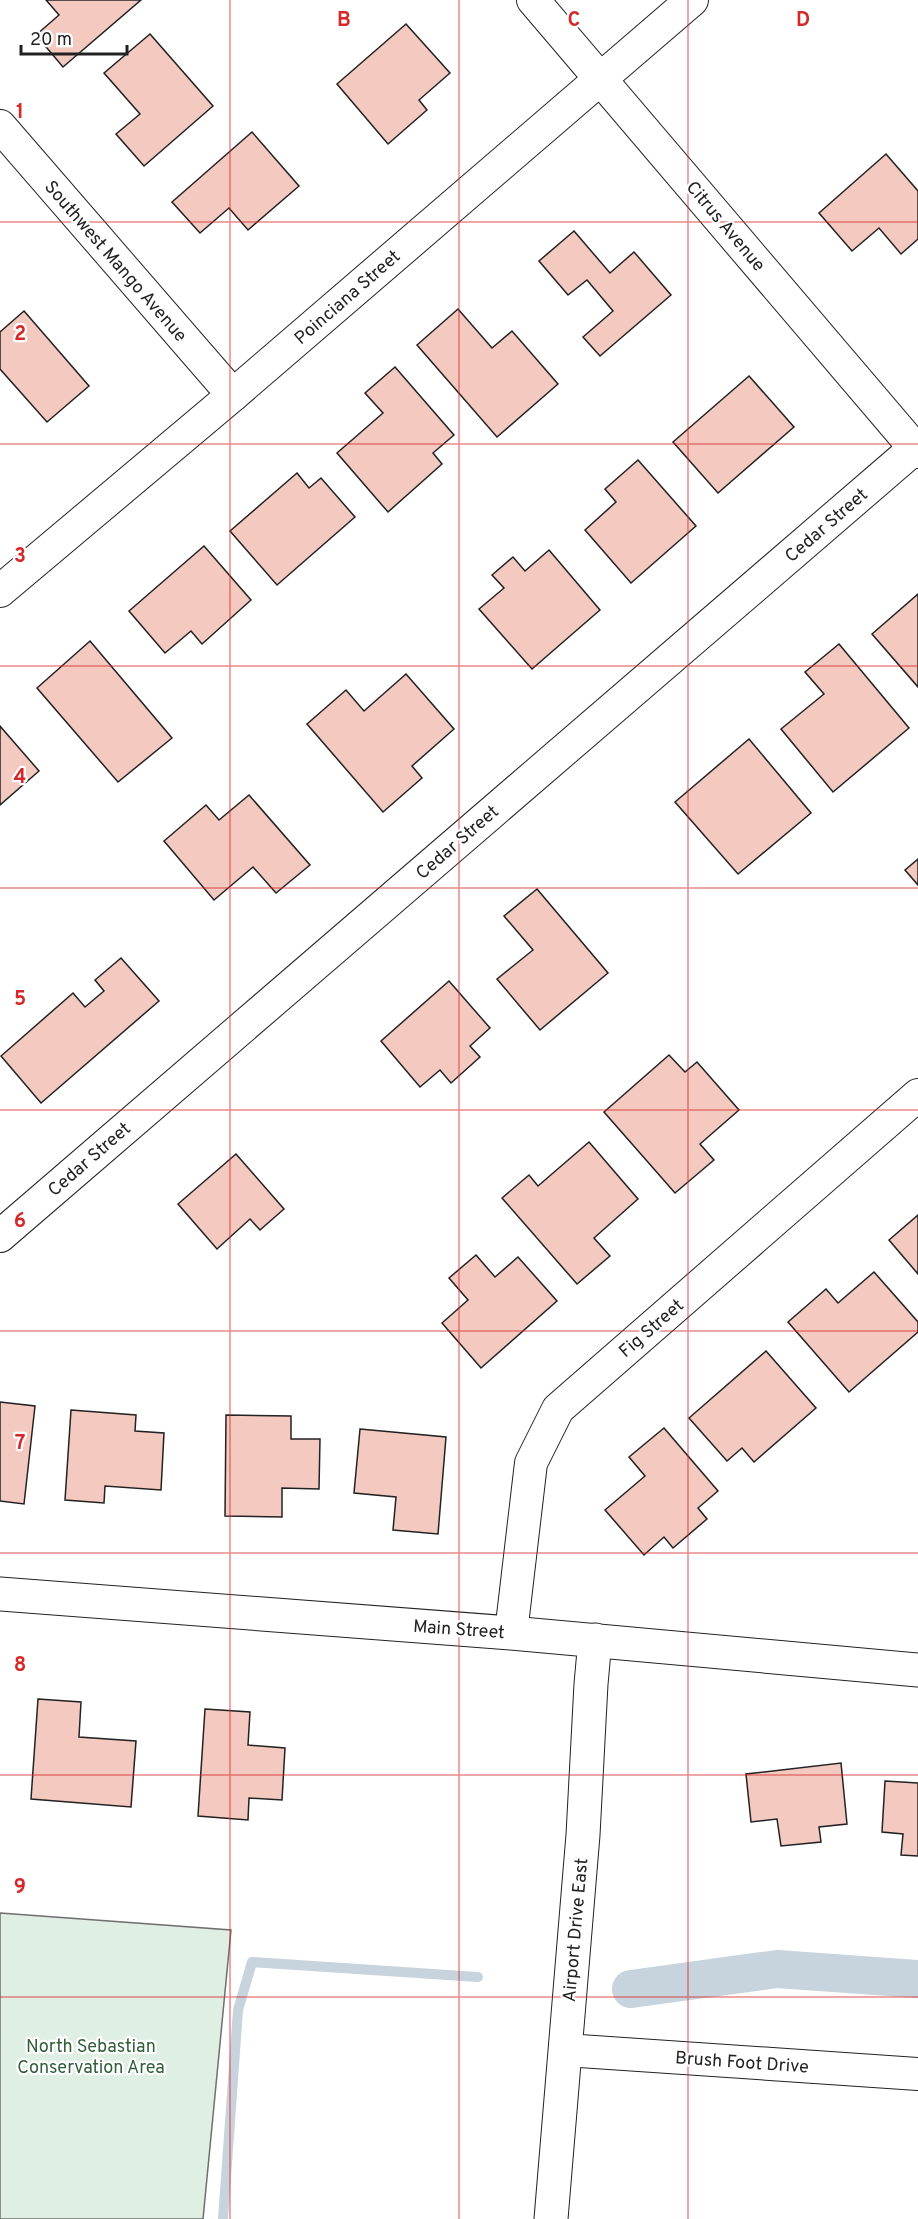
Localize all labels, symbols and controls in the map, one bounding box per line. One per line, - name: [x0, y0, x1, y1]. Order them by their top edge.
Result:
- text: B: [337, 8, 351, 34]
- text: C: [568, 8, 580, 34]
- text: D: [796, 8, 810, 34]
- scale bar: [21, 18, 128, 56]
- text: 20 m: [30, 29, 72, 52]
- text: 1: [16, 100, 24, 126]
- street label: Southwest Mango Avenue: [39, 177, 191, 347]
- street label: Citrus Avenue: [680, 177, 769, 277]
- street label: Poinciana Street: [290, 246, 406, 350]
- text: 2: [14, 322, 26, 348]
- street label: Cedar Street: [781, 484, 873, 568]
- text: 3: [14, 544, 26, 570]
- text: 4: [14, 765, 26, 791]
- street label: Cedar Street: [412, 801, 504, 885]
- text: 5: [14, 987, 26, 1013]
- street label: Cedar Street: [44, 1118, 136, 1202]
- text: 6: [14, 1209, 26, 1235]
- street label: Fig Street: [615, 1295, 689, 1364]
- text: 7: [15, 1431, 25, 1457]
- street label: Main Street: [412, 1616, 506, 1645]
- text: 8: [14, 1653, 26, 1679]
- street label: Airport Drive East: [559, 1857, 594, 2003]
- text: 9: [14, 1875, 26, 1901]
- park label: North Sebastian Conservation Area: [17, 2036, 165, 2080]
- street label: Brush Foot Drive: [674, 2047, 810, 2080]

